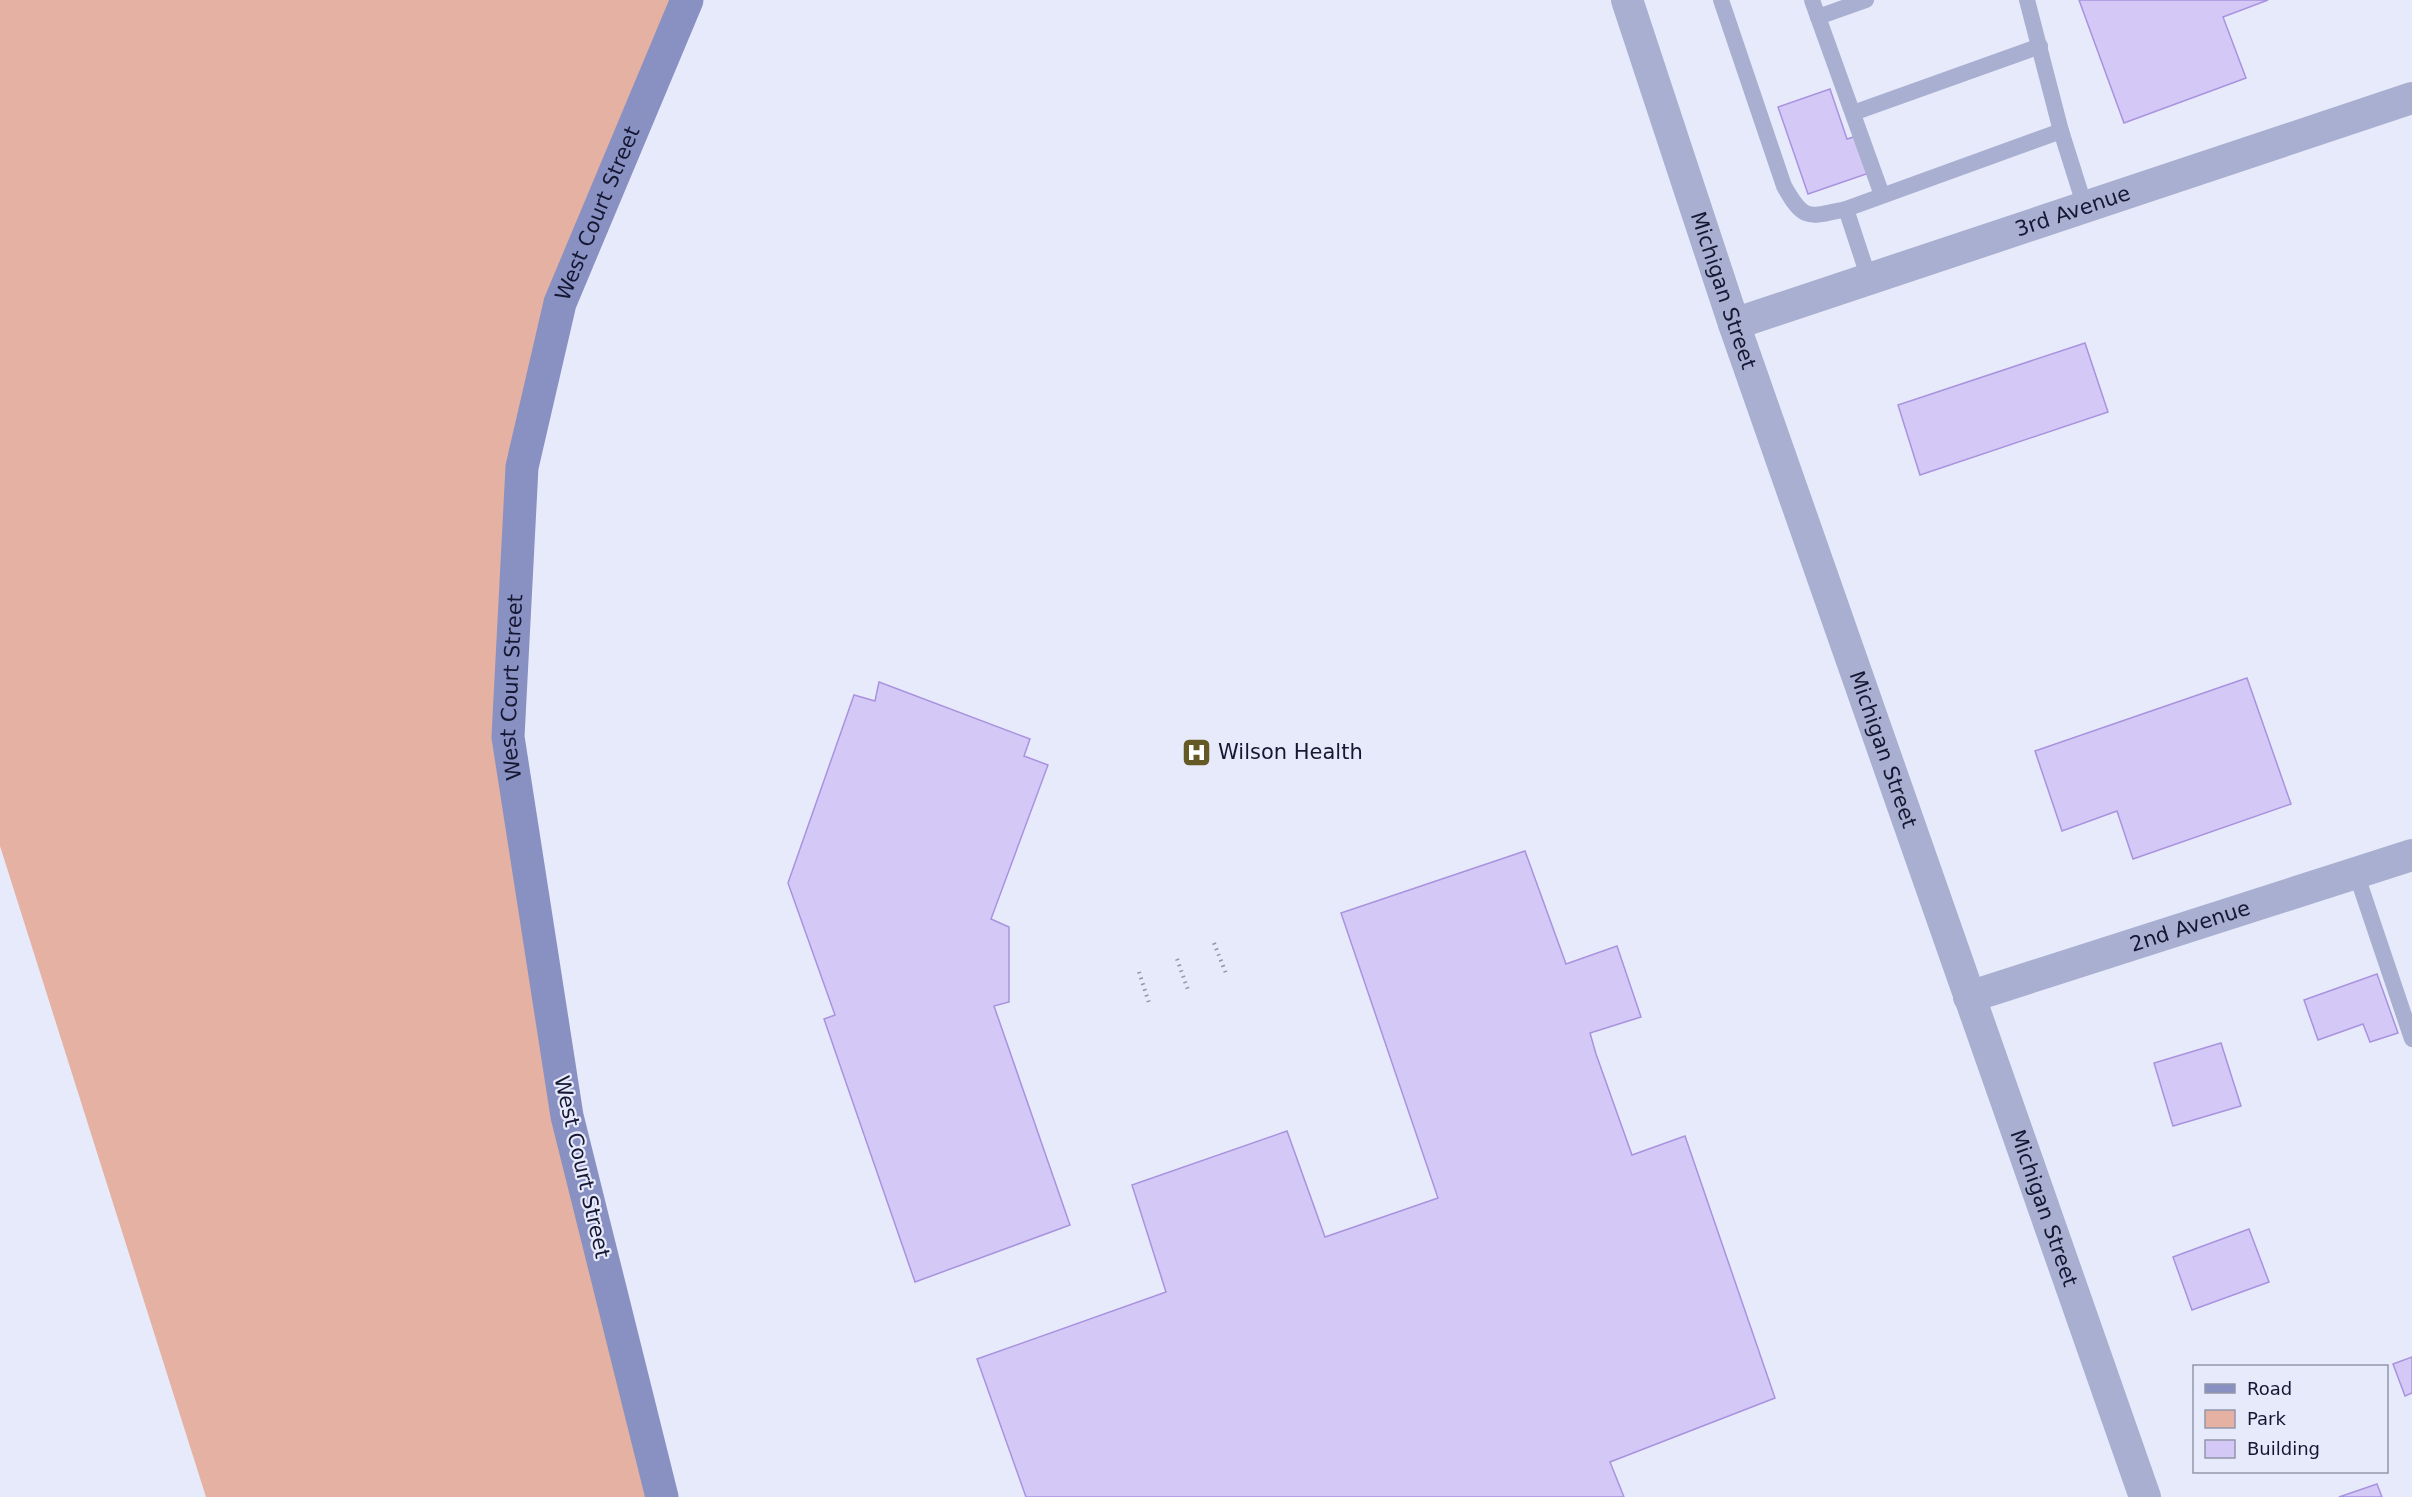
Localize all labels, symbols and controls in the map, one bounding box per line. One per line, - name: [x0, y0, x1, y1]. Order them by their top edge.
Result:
- street label: West Court Street: [550, 123, 645, 304]
- street label: 3rd Avenue: [2012, 181, 2133, 241]
- street label: Michigan Street: [1686, 209, 1761, 372]
- street label: West Court Street: [496, 594, 527, 782]
- street label: Michigan Street: [1845, 668, 1922, 831]
- hospital icon: Wilson Health: [1181, 736, 1213, 768]
- place label: Wilson Health: [1218, 740, 1363, 764]
- street label: 2nd Avenue: [2127, 896, 2253, 957]
- street label: West Court Street: [549, 1073, 615, 1261]
- street label: Michigan Street: [2005, 1126, 2082, 1290]
- legend: [2193, 1365, 2388, 1473]
- text: Road: [2247, 1378, 2292, 1399]
- text: Park: [2247, 1408, 2286, 1429]
- text: Building: [2247, 1438, 2320, 1459]

